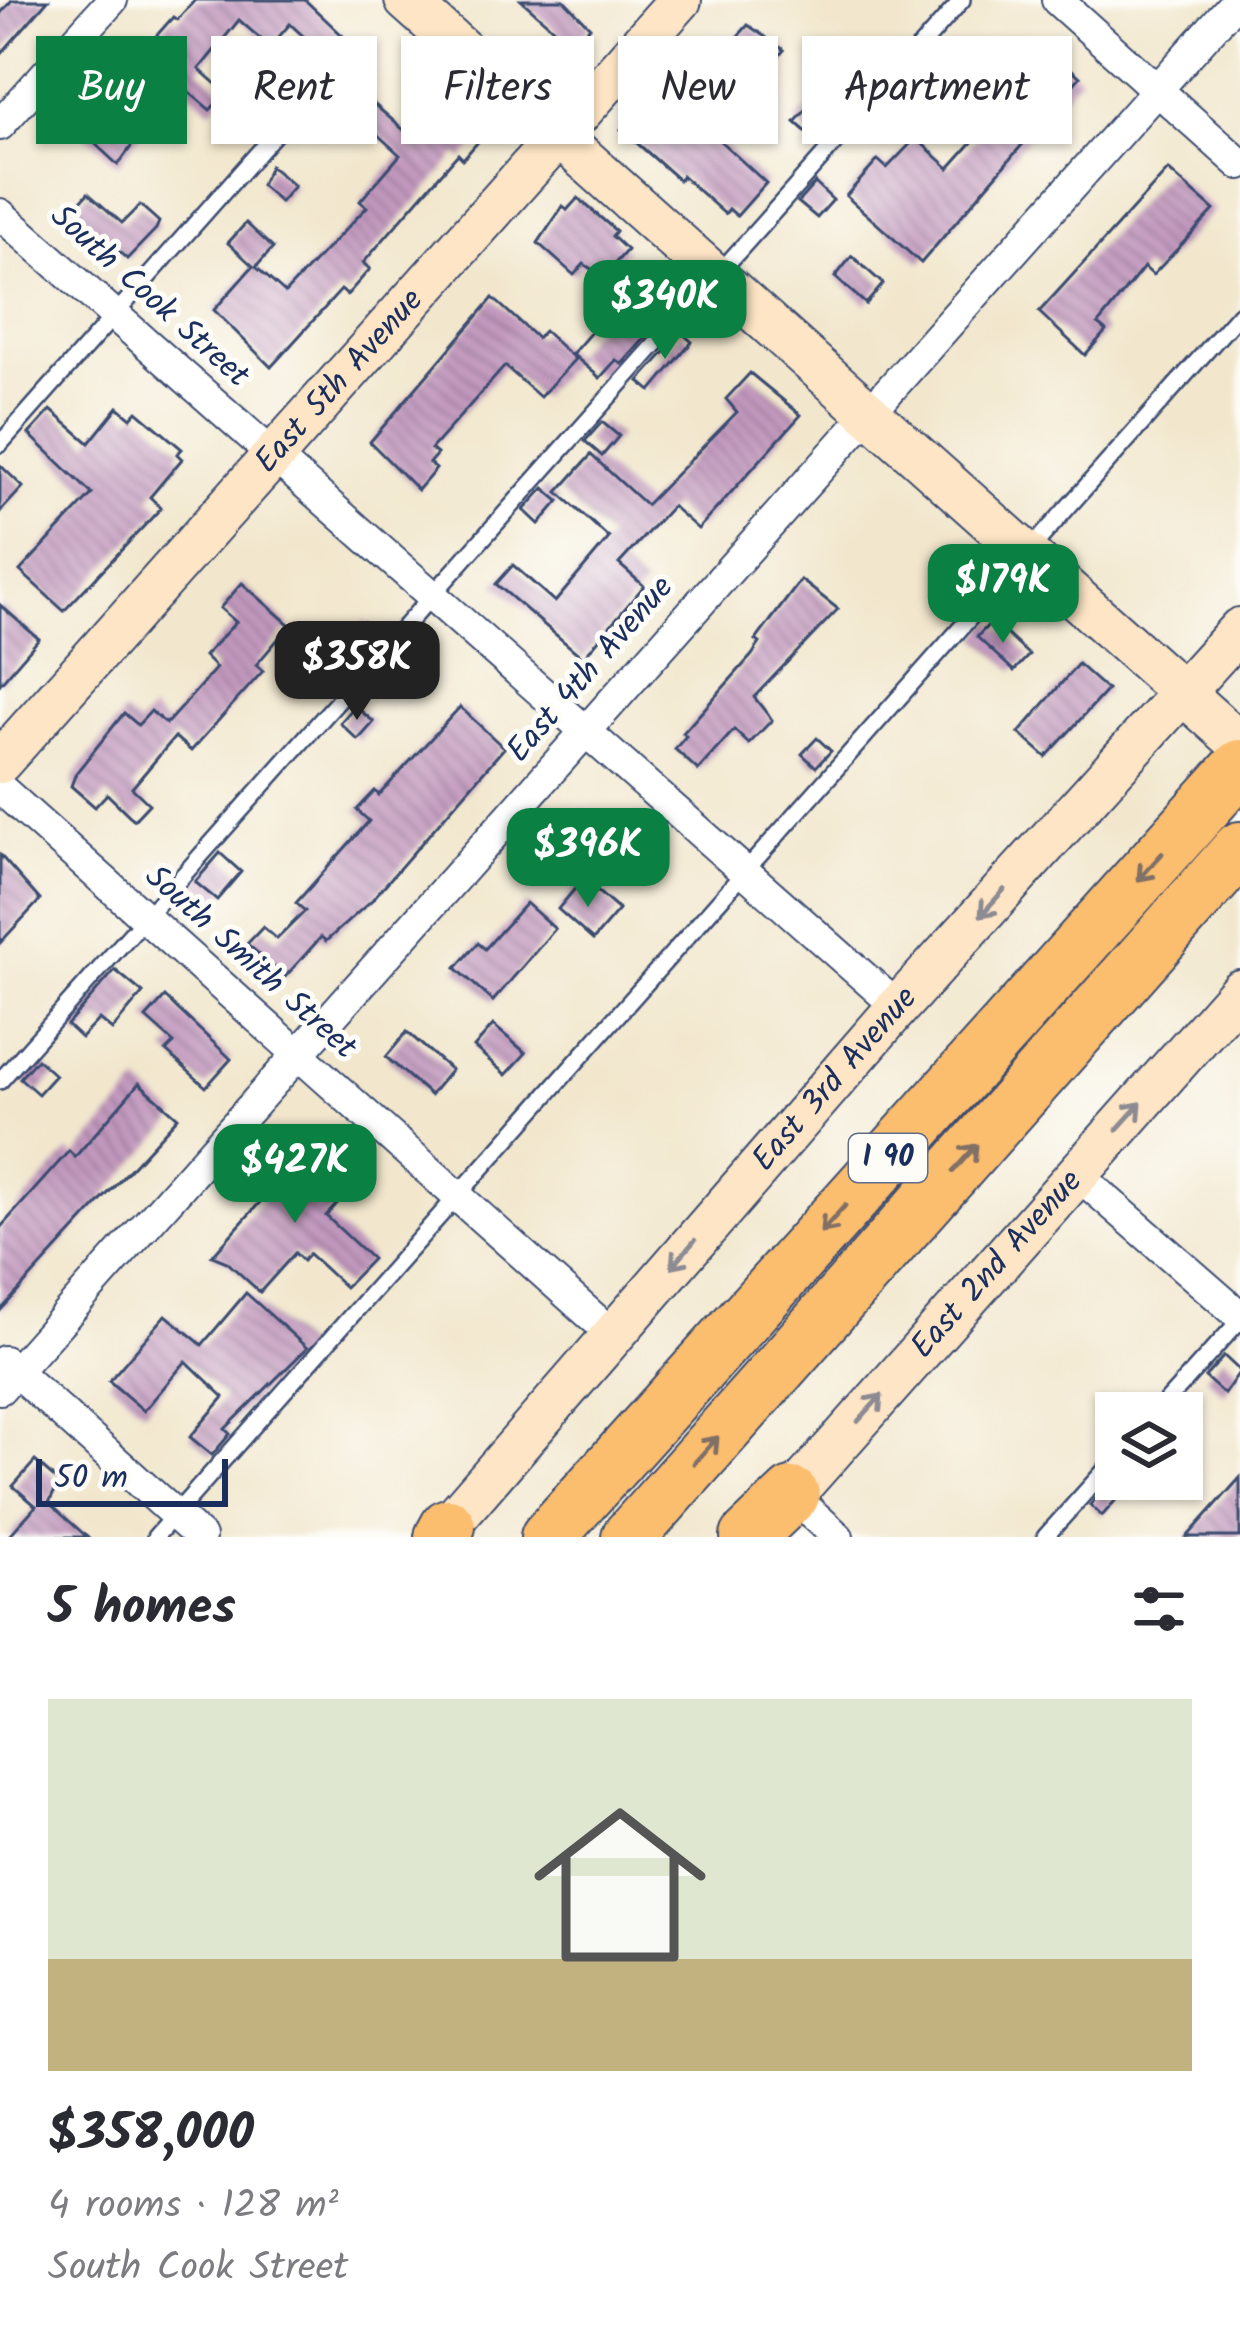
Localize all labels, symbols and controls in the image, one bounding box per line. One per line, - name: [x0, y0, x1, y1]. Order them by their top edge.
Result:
- chip: Buy: [36, 36, 187, 144]
- chip: Rent: [211, 36, 377, 144]
- chip: Filters: [401, 36, 594, 144]
- chip: New: [618, 36, 778, 144]
- chip: Apartment: [802, 36, 1072, 144]
- street label: South Cook Street: [37, 192, 262, 403]
- pin: $340K: [581, 260, 749, 362]
- text: $340K: [610, 268, 720, 330]
- street label: East 5th Avenue: [242, 277, 437, 486]
- pin: $179K: [919, 544, 1087, 646]
- text: $179K: [955, 552, 1051, 614]
- street label: East 4th Avenue: [494, 564, 688, 776]
- pin: $358K: [273, 621, 441, 723]
- text: $358K: [302, 629, 412, 691]
- pin: $396K: [504, 808, 672, 910]
- text: $396K: [534, 816, 642, 878]
- one-way arrow: [1137, 851, 1164, 882]
- street label: South Smith Street: [132, 853, 369, 1074]
- one-way arrow: [979, 888, 1007, 918]
- street label: East 3rd Avenue: [739, 974, 931, 1184]
- one-way arrow: [1115, 1101, 1142, 1132]
- pin: $427K: [211, 1124, 379, 1226]
- text: $427K: [241, 1132, 349, 1194]
- road number: I 90: [849, 1134, 927, 1182]
- one-way arrow: [951, 1143, 978, 1174]
- street label: East 2nd Avenue: [898, 1158, 1096, 1371]
- one-way arrow: [820, 1204, 847, 1234]
- one-way arrow: [670, 1238, 698, 1269]
- map controls: [1095, 1392, 1203, 1500]
- button: layers: [1095, 1392, 1203, 1500]
- one-way arrow: [856, 1393, 883, 1423]
- one-way arrow: [692, 1435, 719, 1465]
- scale bar: [36, 1453, 228, 1506]
- text: 50 m: [54, 1453, 128, 1506]
- text: 5 homes: [48, 1569, 236, 1650]
- icon: filters: [1126, 1576, 1192, 1642]
- icon: home: [512, 1777, 728, 1993]
- text: $358,000: [48, 2095, 254, 2176]
- text: 4 rooms · 128 m²: [48, 2176, 339, 2238]
- text: South Cook Street: [48, 2238, 348, 2300]

